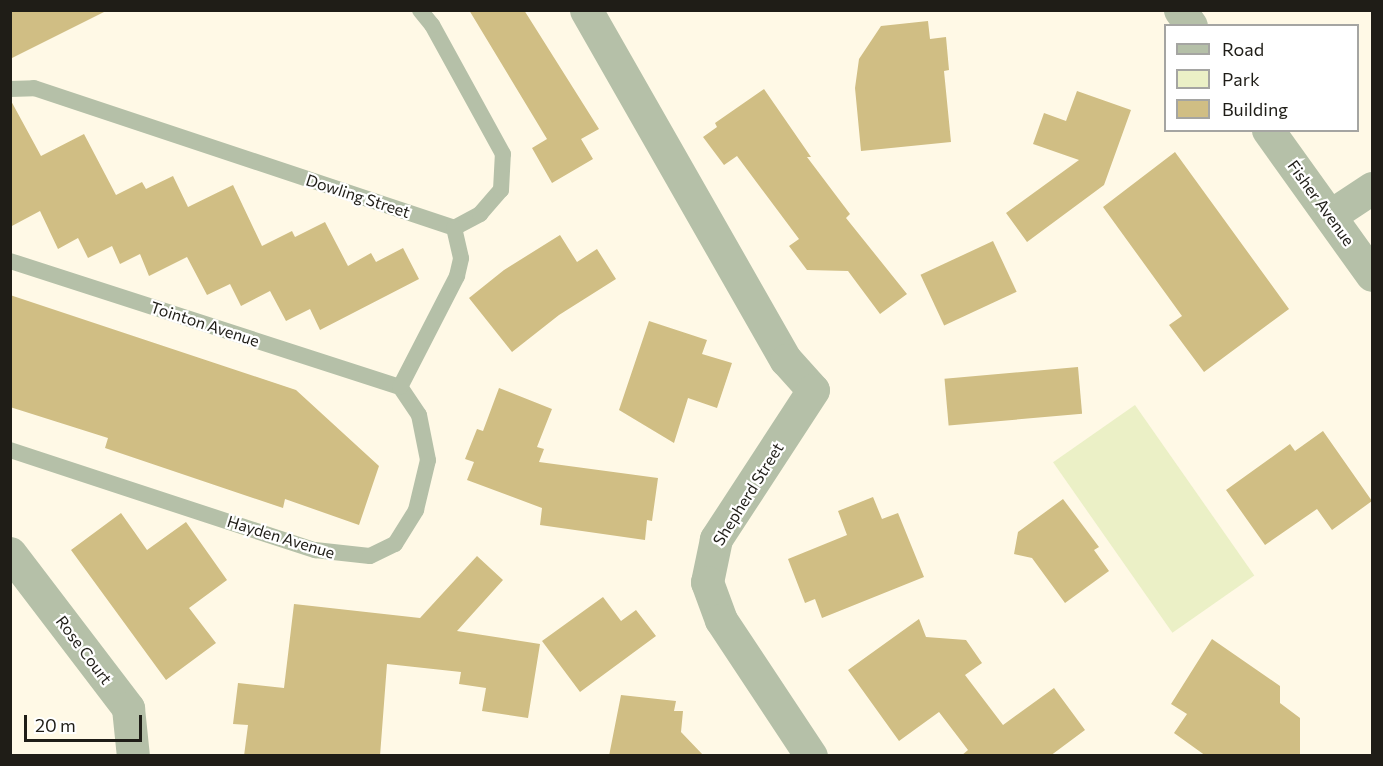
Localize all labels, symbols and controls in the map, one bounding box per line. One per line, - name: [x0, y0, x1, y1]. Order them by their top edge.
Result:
- legend: [1164, 24, 1359, 132]
- text: Road: [1222, 38, 1264, 60]
- text: Park: [1222, 68, 1260, 90]
- text: Building: [1222, 98, 1288, 120]
- street label: Fisher Avenue: [1284, 157, 1358, 249]
- street label: Dowling Street: [304, 170, 412, 222]
- street label: Tointon Avenue: [148, 297, 262, 351]
- street label: Shepherd Street: [709, 439, 787, 549]
- street label: Hayden Avenue: [225, 512, 337, 562]
- street label: Rose Court: [52, 612, 116, 688]
- scale bar: [27, 703, 146, 741]
- text: 20 m: [35, 714, 76, 736]

